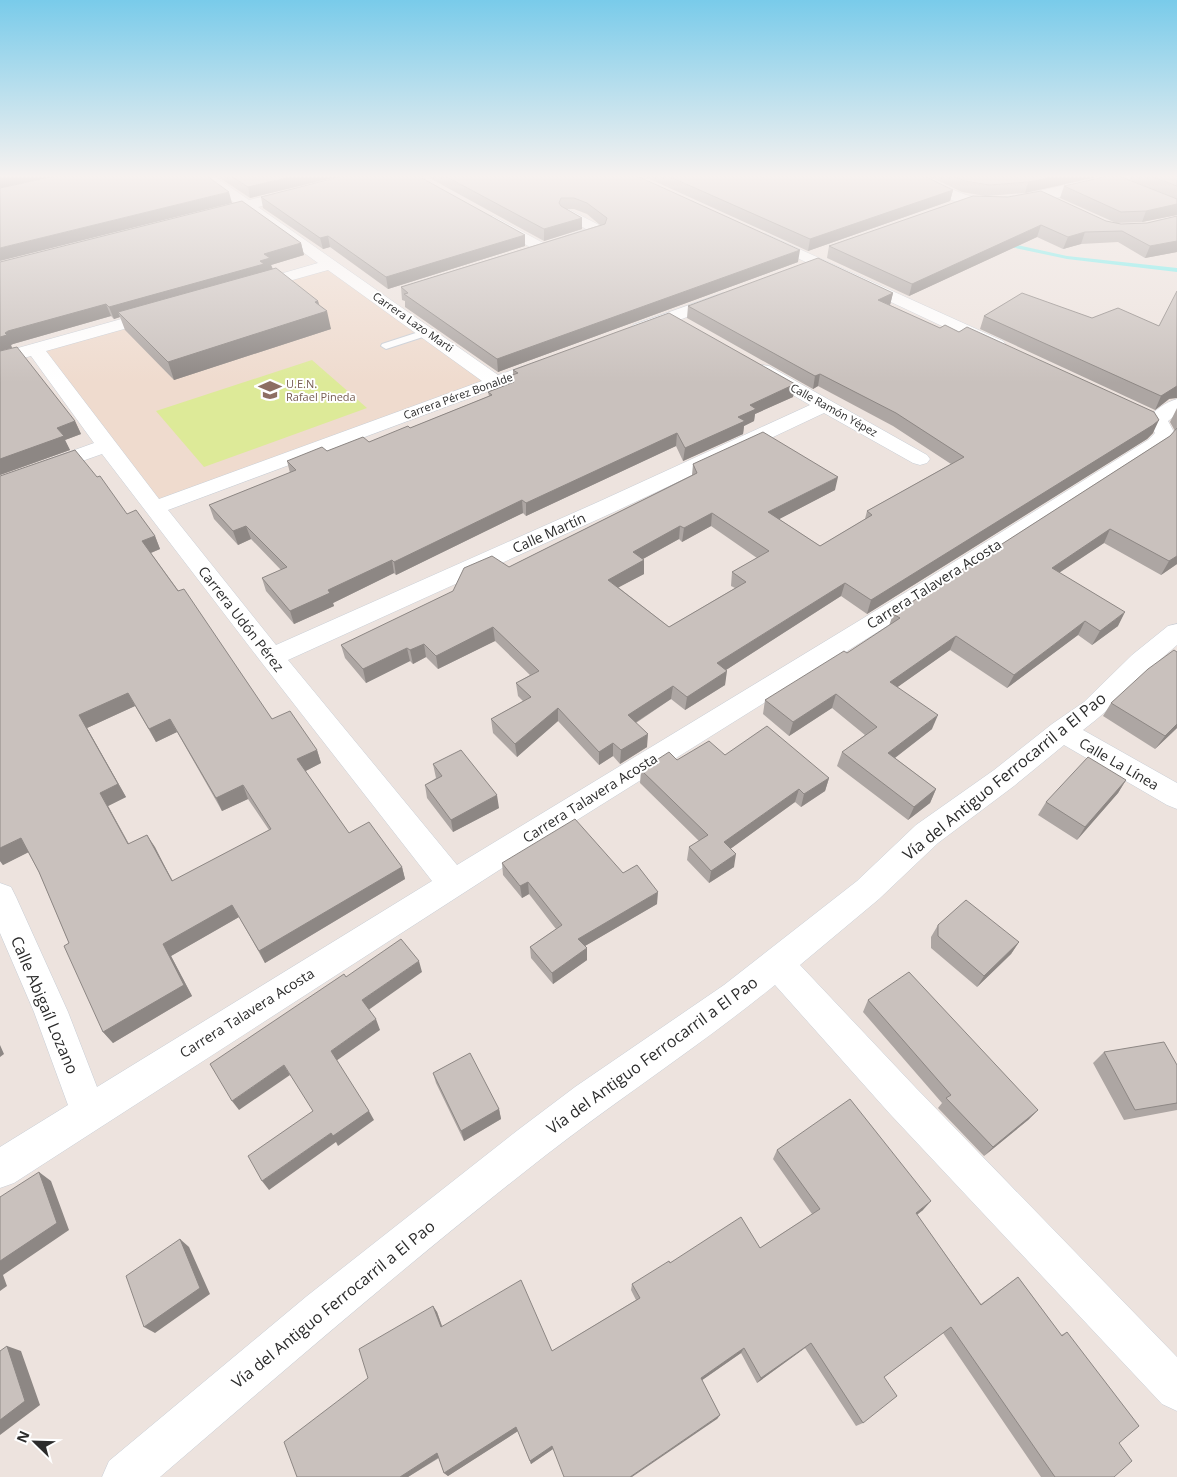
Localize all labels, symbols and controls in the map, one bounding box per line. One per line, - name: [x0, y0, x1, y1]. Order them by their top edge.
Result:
- street label: Carrera Lazo Marti: [370, 288, 457, 355]
- street label: Carrera Pérez Bonalde: [401, 369, 515, 422]
- place label: U.E.N. Rafael Pineda: [286, 376, 356, 404]
- school or university icon: U.E.N. Rafael Pineda: [257, 377, 283, 403]
- street label: Calle Ramón Yépez: [788, 379, 880, 440]
- street label: Calle Martín: [509, 508, 588, 557]
- street label: Carrera Talavera Acosta: [863, 534, 1005, 633]
- street label: Carrera Udón Pérez: [194, 562, 289, 676]
- street label: Vía del Antiguo Ferrocarril a El Pao: [898, 687, 1110, 865]
- street label: Calle La Línea: [1076, 733, 1163, 794]
- street label: Carrera Talavera Acosta: [519, 748, 661, 847]
- street label: Calle Abigaíl Lozano: [6, 933, 84, 1077]
- street label: Carrera Talavera Acosta: [176, 963, 318, 1062]
- street label: Vía del Antiguo Ferrocarril a El Pao: [542, 971, 762, 1139]
- street label: Vía del Antiguo Ferrocarril a El Pao: [227, 1215, 439, 1393]
- north arrow: [10, 1417, 60, 1467]
- text: N: [12, 1428, 34, 1446]

